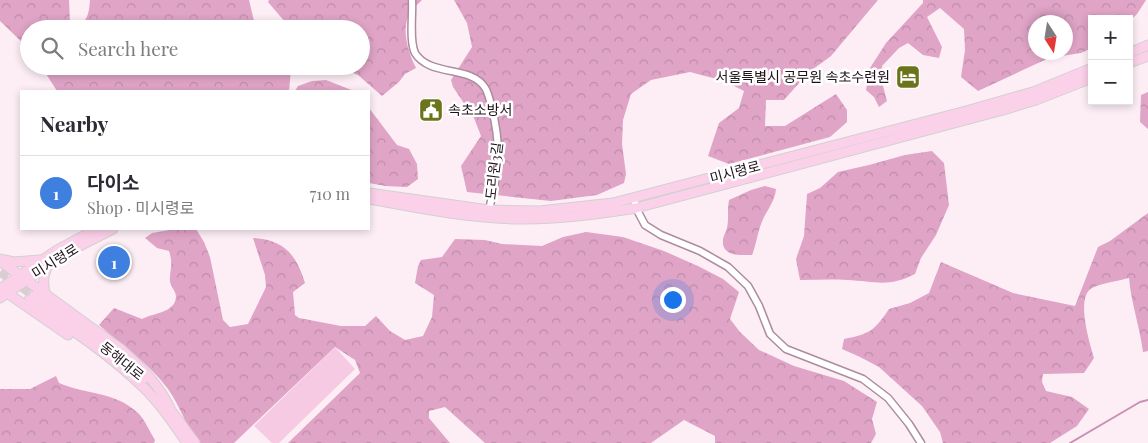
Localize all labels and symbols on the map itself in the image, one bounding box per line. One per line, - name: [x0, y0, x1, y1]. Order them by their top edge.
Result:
- north arrow: [1028, 15, 1073, 60]
- hotel icon: 서울특별시 공무원 속초수련원: [895, 64, 921, 90]
- place label: 서울특별시 공무원 속초수련원: [716, 67, 890, 86]
- public building icon: 속초소방서: [418, 97, 444, 123]
- place label: 속초소방서: [448, 100, 512, 119]
- street label: 도리원3길: [481, 141, 506, 201]
- street label: 미시령로: [708, 156, 762, 187]
- street label: 미시령로: [28, 239, 82, 282]
- pin: 1: [98, 243, 130, 281]
- your location: [660, 287, 686, 313]
- street label: 동해대로: [96, 337, 148, 384]

